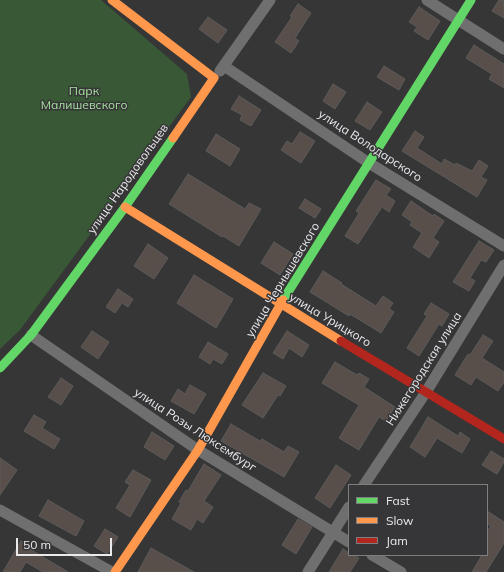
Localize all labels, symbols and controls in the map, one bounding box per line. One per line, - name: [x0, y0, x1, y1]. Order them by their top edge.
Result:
- park label: Парк Малишевского: [41, 84, 127, 112]
- street label: улица Володарского: [315, 107, 425, 185]
- street label: улица Народовольцев: [85, 121, 171, 237]
- street label: улица Чернышевского: [243, 220, 323, 340]
- street label: улица Урицкого: [286, 290, 374, 350]
- street label: Нижегородская улица: [383, 310, 465, 428]
- street label: улица Розы Люксембург: [131, 385, 259, 475]
- legend: [348, 484, 488, 556]
- text: Fast: [386, 493, 410, 508]
- text: Slow: [386, 513, 414, 528]
- scale bar: [18, 530, 114, 556]
- text: Jam: [386, 533, 408, 548]
- text: 50 m: [23, 537, 51, 552]

